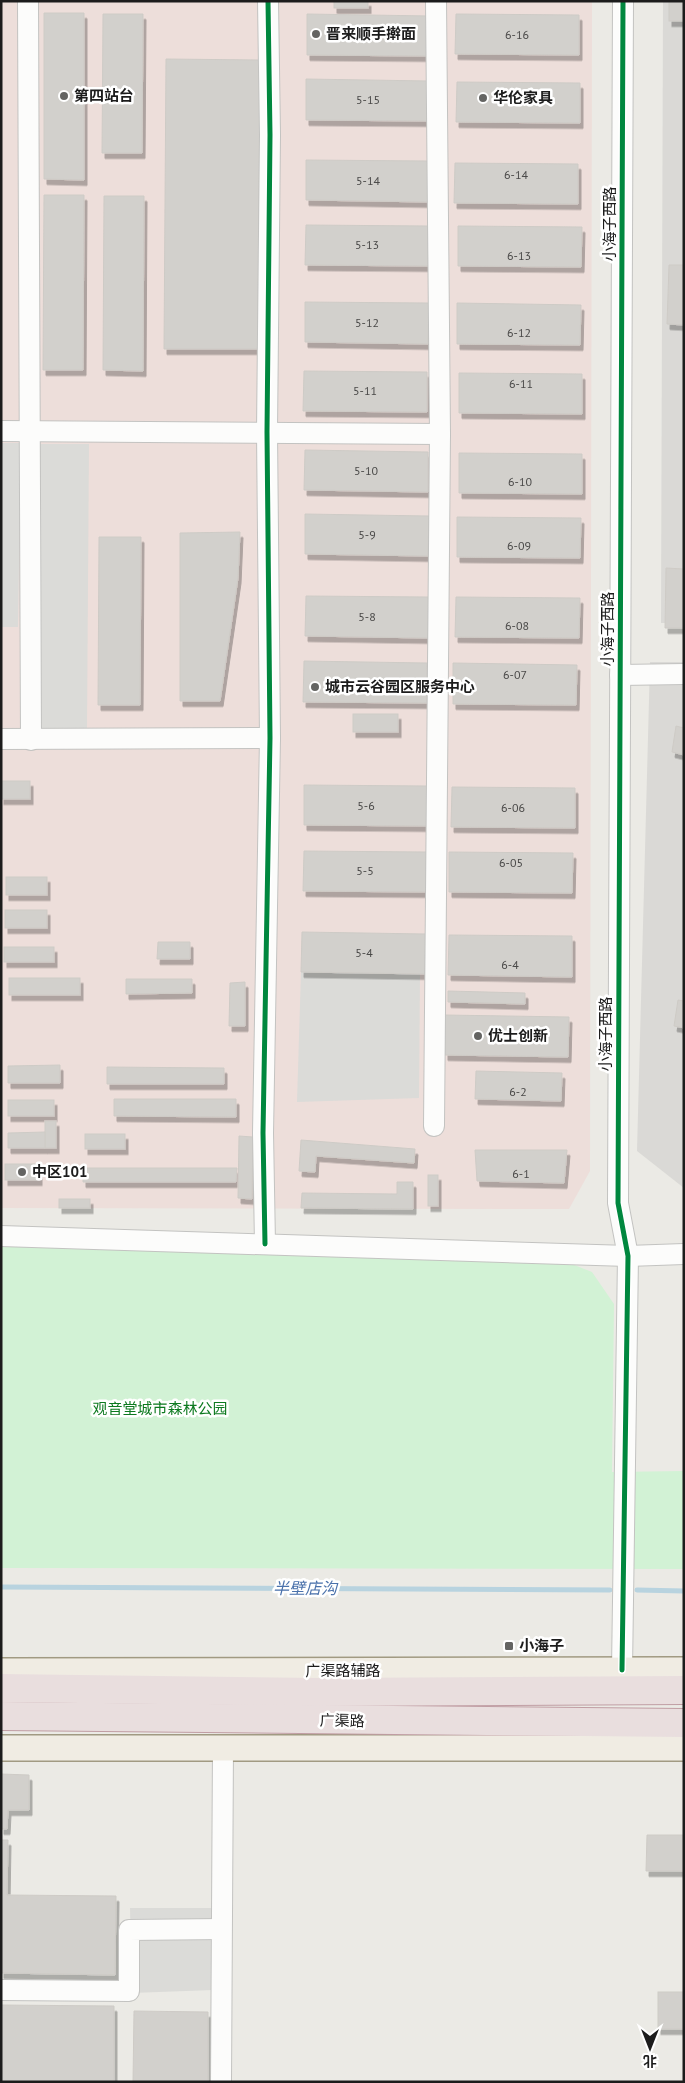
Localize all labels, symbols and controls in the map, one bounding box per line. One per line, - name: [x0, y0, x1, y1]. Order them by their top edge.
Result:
- place label: 晋来顺手擀面: [326, 24, 416, 43]
- house number: 6-16: [505, 27, 529, 42]
- marker: 晋来顺手擀面: [310, 28, 322, 40]
- place label: 第四站台: [74, 86, 134, 105]
- place label: 华伦家具: [493, 88, 553, 107]
- marker: 第四站台: [58, 90, 70, 102]
- house number: 5-15: [356, 92, 380, 107]
- marker: 华伦家具: [477, 92, 489, 104]
- house number: 6-14: [504, 167, 528, 182]
- house number: 5-14: [356, 173, 380, 188]
- street label: 小海子西路: [600, 186, 619, 262]
- house number: 5-13: [355, 237, 379, 252]
- house number: 6-13: [507, 248, 531, 263]
- house number: 5-12: [355, 315, 379, 330]
- house number: 6-12: [507, 325, 531, 340]
- house number: 6-11: [509, 376, 533, 391]
- house number: 5-11: [353, 383, 377, 398]
- house number: 5-10: [354, 463, 378, 478]
- house number: 6-10: [508, 474, 532, 489]
- house number: 5-9: [358, 527, 376, 542]
- house number: 6-09: [507, 538, 531, 553]
- street label: 小海子西路: [598, 591, 617, 667]
- house number: 5-8: [358, 609, 376, 624]
- house number: 6-08: [505, 618, 529, 633]
- house number: 6-07: [503, 667, 527, 682]
- place label: 城市云谷园区服务中心: [325, 677, 475, 696]
- marker: 城市云谷园区服务中心: [309, 681, 321, 693]
- house number: 5-6: [357, 798, 375, 813]
- house number: 6-06: [501, 800, 525, 815]
- house number: 6-05: [499, 855, 523, 870]
- house number: 5-5: [356, 863, 374, 878]
- house number: 5-4: [355, 945, 373, 960]
- house number: 6-4: [501, 957, 519, 972]
- street label: 小海子西路: [596, 996, 615, 1072]
- place label: 优士创新: [488, 1026, 548, 1045]
- marker: 优士创新: [472, 1030, 484, 1042]
- house number: 6-2: [509, 1084, 527, 1099]
- place label: 中区101: [32, 1162, 88, 1181]
- marker: 中区101: [16, 1166, 28, 1178]
- house number: 6-1: [512, 1166, 530, 1181]
- park label: 观音堂城市森林公园: [92, 1399, 228, 1418]
- water label: 半壁店沟: [273, 1578, 339, 1598]
- place label: 小海子: [519, 1636, 564, 1655]
- marker: 小海子: [503, 1640, 515, 1652]
- street label: 广渠路辅路: [305, 1661, 381, 1680]
- street label: 广渠路: [319, 1711, 365, 1730]
- north arrow: [625, 2023, 675, 2073]
- text: 北: [643, 2052, 657, 2070]

